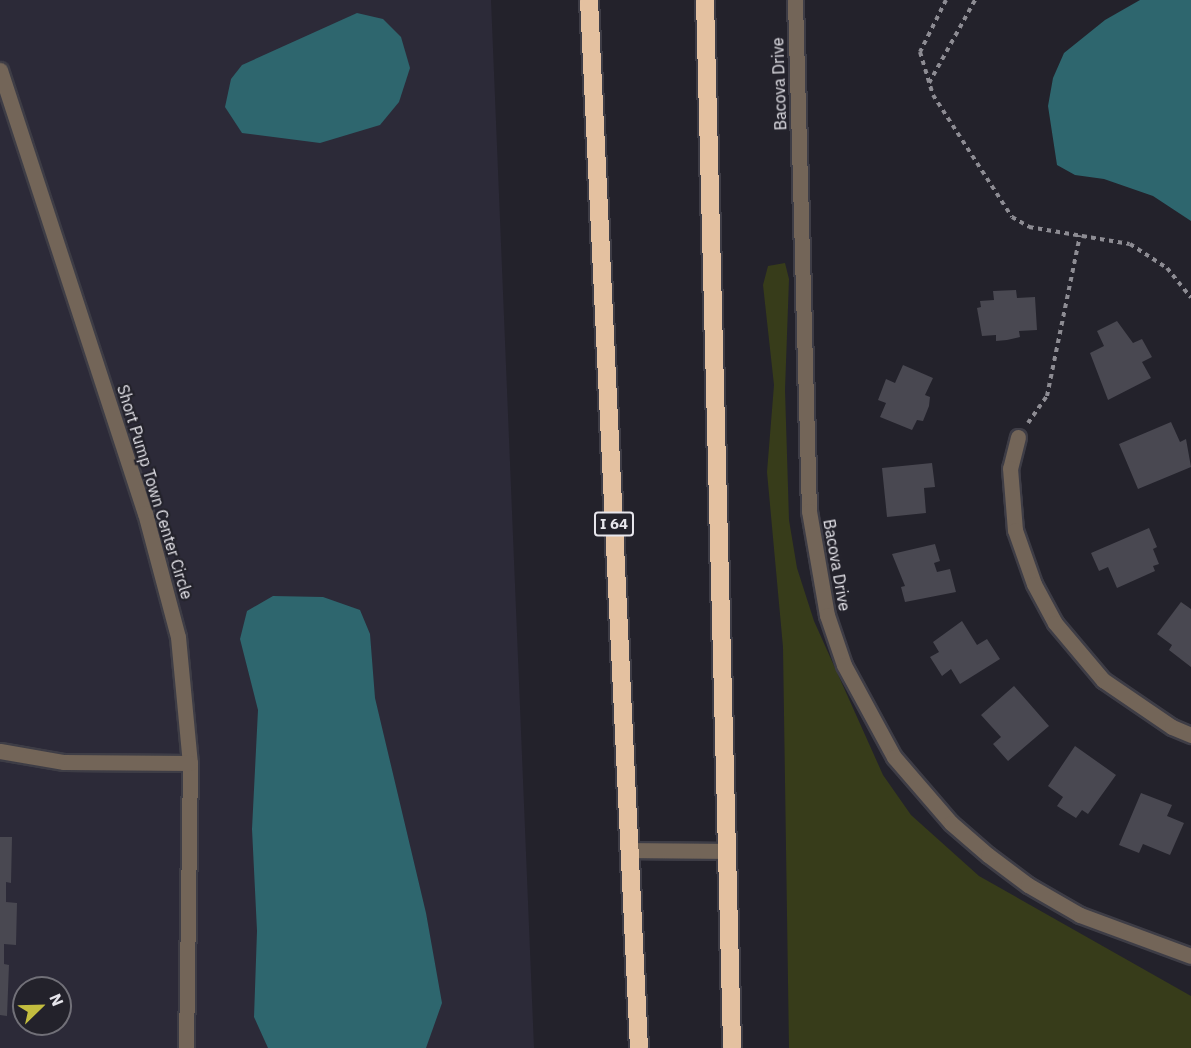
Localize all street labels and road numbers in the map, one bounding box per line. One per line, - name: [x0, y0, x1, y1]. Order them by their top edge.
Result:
- street label: Bacova Drive: [768, 37, 790, 131]
- street label: Short Pump Town Center Circle: [113, 382, 197, 602]
- road number: I 64: [593, 512, 635, 536]
- street label: Bacova Drive: [819, 518, 855, 612]

